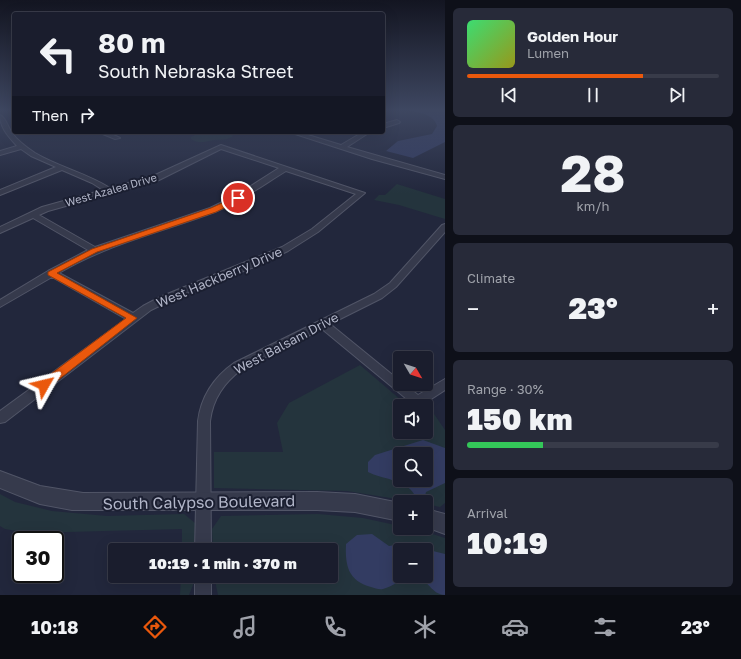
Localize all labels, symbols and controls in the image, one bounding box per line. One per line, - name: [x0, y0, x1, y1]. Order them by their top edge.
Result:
- text: 80 m: [98, 26, 166, 59]
- text: Golden Hour: [527, 27, 618, 45]
- icon: left: [32, 28, 84, 80]
- text: Lumen: [527, 45, 569, 61]
- text: South Nebraska Street: [98, 60, 294, 82]
- icon: previous: [498, 84, 520, 106]
- icon: pause: [582, 84, 604, 106]
- icon: next: [666, 84, 688, 106]
- icon: right: [76, 104, 98, 126]
- text: Then: [32, 106, 68, 124]
- text: 28: [560, 141, 626, 203]
- street label: West Azalea Drive: [64, 170, 158, 209]
- pin: [221, 181, 255, 215]
- icon: arrive: [227, 187, 249, 209]
- text: km/h: [576, 198, 610, 214]
- street label: West Hackberry Drive: [154, 243, 284, 311]
- text: Climate: [467, 270, 515, 286]
- text: 23°: [568, 290, 618, 326]
- text: −: [467, 295, 479, 322]
- text: +: [707, 295, 719, 322]
- street label: West Balsam Drive: [231, 309, 341, 377]
- north arrow: [393, 351, 433, 391]
- map controls: [393, 351, 433, 583]
- position arrow: [23, 364, 65, 406]
- text: Range · 30%: [467, 381, 544, 397]
- button: sound: [393, 399, 433, 439]
- text: 150 km: [467, 401, 572, 437]
- button: search: [393, 447, 433, 487]
- street label: South Calypso Boulevard: [102, 490, 296, 514]
- button: +: [393, 495, 433, 535]
- text: Arrival: [467, 505, 508, 521]
- text: 10:19: [467, 525, 548, 561]
- speed limit sign: 30: [12, 531, 64, 583]
- button: −: [393, 543, 433, 583]
- text: 10:19 · 1 min · 370 m: [149, 554, 297, 572]
- icon: directions: [141, 613, 169, 641]
- icon: music: [231, 613, 259, 641]
- icon: phone: [321, 613, 349, 641]
- icon: climate: [411, 613, 439, 641]
- icon: car: [501, 613, 529, 641]
- icon: filters: [591, 613, 619, 641]
- text: 10:18: [31, 616, 79, 638]
- text: 23°: [681, 616, 710, 638]

